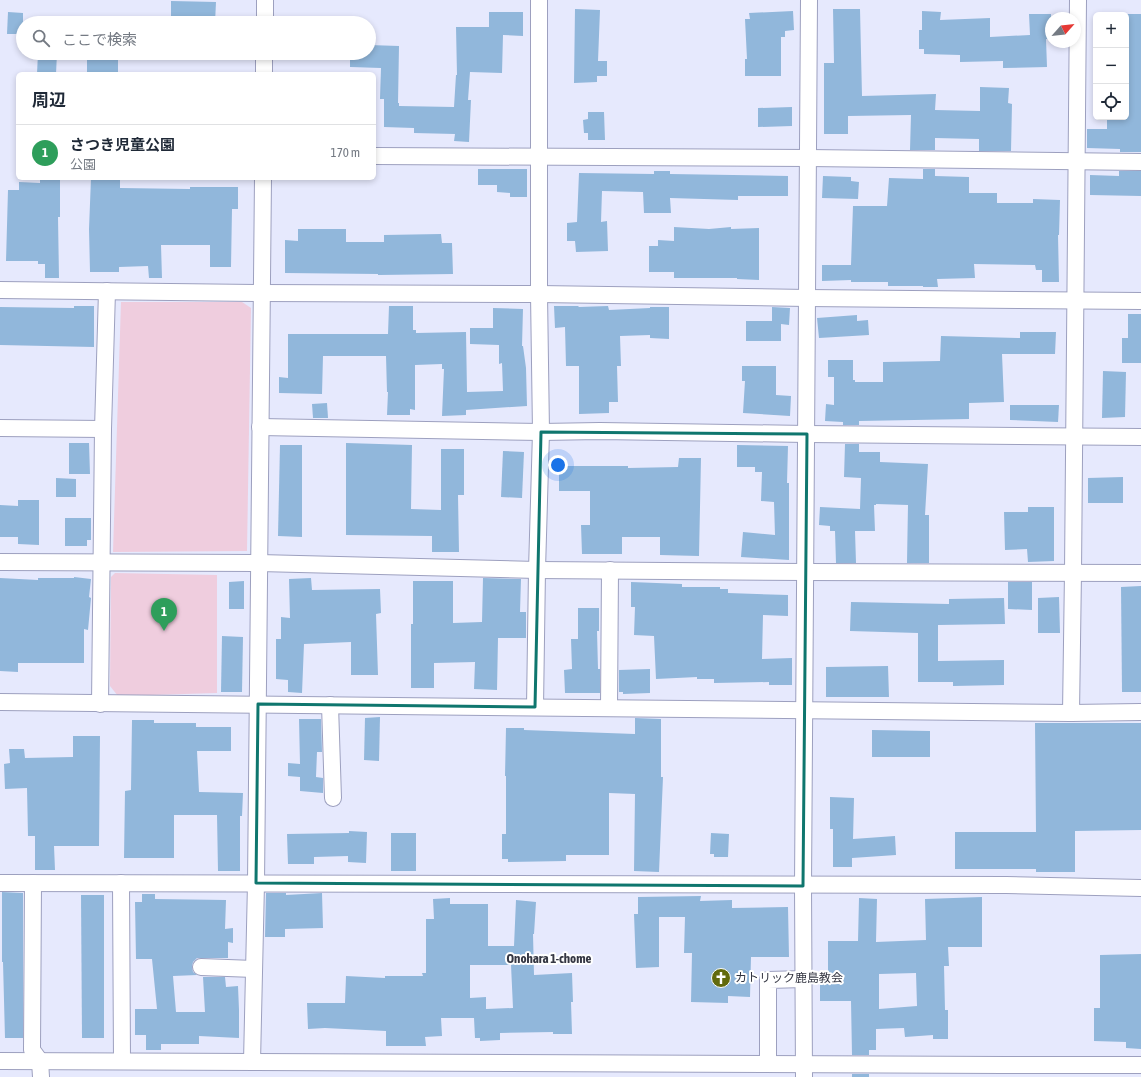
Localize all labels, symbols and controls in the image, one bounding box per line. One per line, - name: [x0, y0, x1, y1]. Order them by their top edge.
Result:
- north arrow: [1045, 12, 1081, 48]
- map controls: [1093, 12, 1129, 120]
- button: +: [1093, 12, 1129, 48]
- search box: [16, 16, 376, 60]
- icon: search: [30, 27, 52, 49]
- text: ここで検索: [62, 31, 137, 48]
- button: −: [1093, 48, 1129, 84]
- button: locate: [1093, 84, 1129, 120]
- text: 周辺: [32, 90, 66, 110]
- text: さつき児童公園: [70, 136, 175, 153]
- text: 1: [42, 145, 48, 160]
- text: 170 m: [331, 145, 360, 160]
- text: 公園: [70, 157, 96, 172]
- your location: [548, 455, 568, 475]
- pin: 1: [151, 598, 177, 631]
- district label: Onohara 1-chome: [507, 951, 592, 966]
- church icon: カトリック鹿島教会: [710, 967, 732, 989]
- place label: カトリック鹿島教会: [735, 971, 843, 985]

